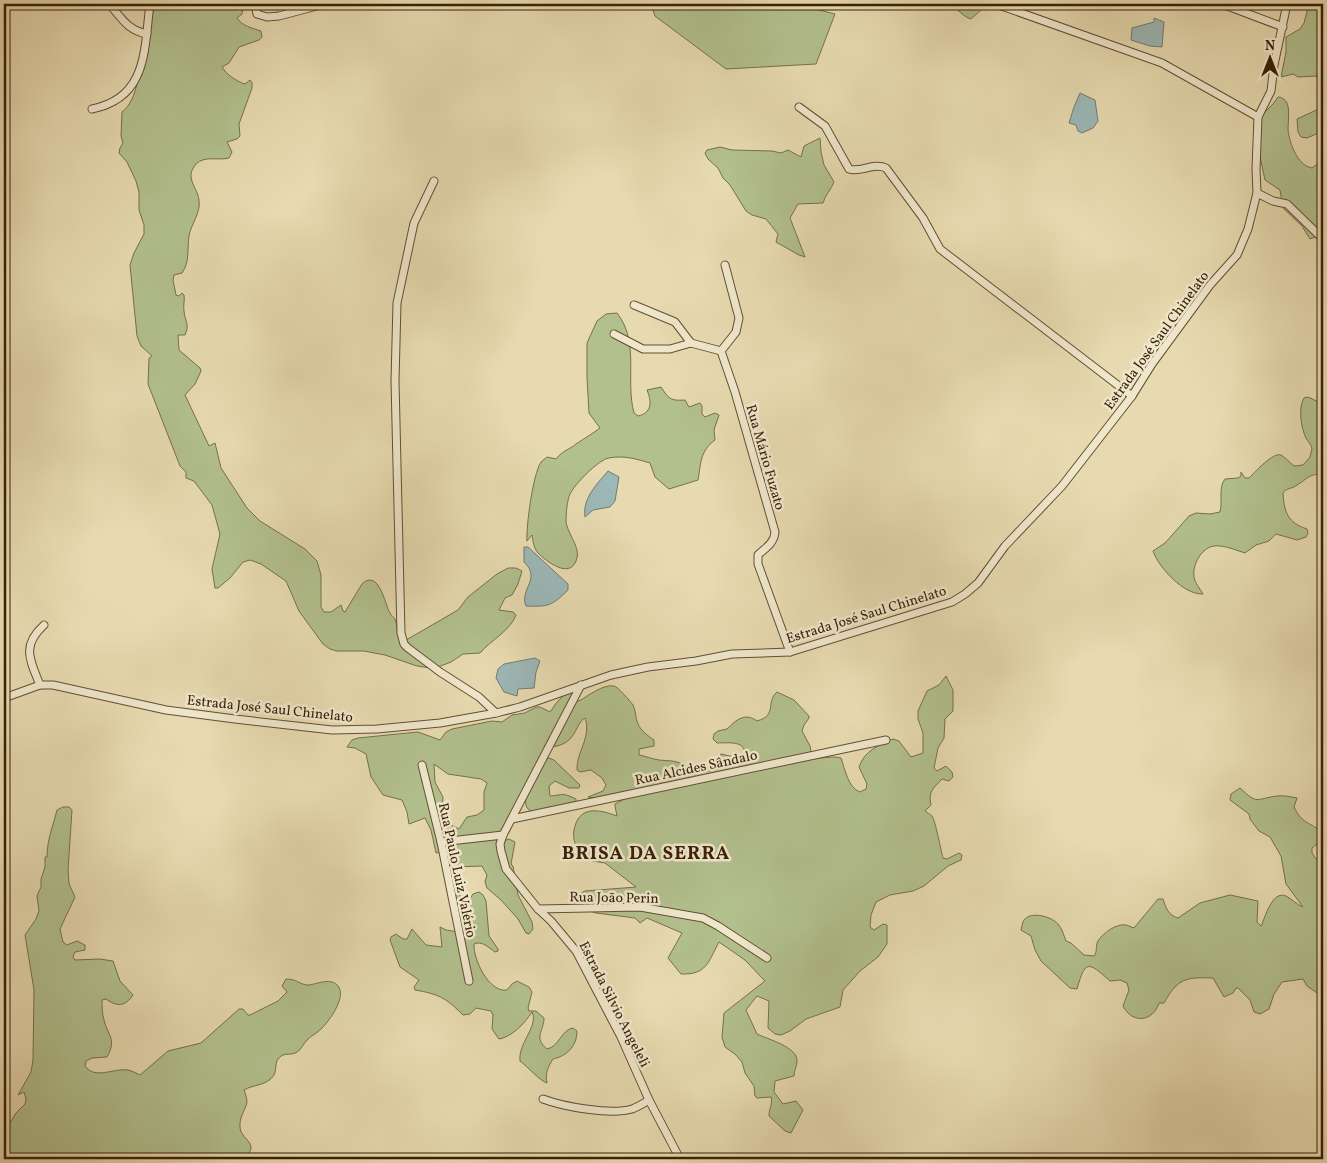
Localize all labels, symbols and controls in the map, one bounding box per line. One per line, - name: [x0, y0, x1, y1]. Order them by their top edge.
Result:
- north arrow: [1244, 32, 1294, 82]
- text: N: [1265, 37, 1275, 56]
- street label: Estrada José Saul Chinelato: [1101, 268, 1214, 414]
- street label: Rua Mário Fuzato: [740, 402, 789, 512]
- street label: Estrada José Saul Chinelato: [784, 582, 949, 649]
- street label: Estrada José Saul Chinelato: [186, 691, 354, 728]
- street label: Rua Alcides Sândalo: [633, 746, 759, 791]
- street label: Rua Paulo Luiz Valério: [433, 801, 480, 940]
- district label: BRISA DA SERRA: [562, 841, 730, 867]
- street label: Rua João Perin: [569, 888, 659, 909]
- street label: Estrada Silvio Angeleli: [574, 938, 654, 1071]

